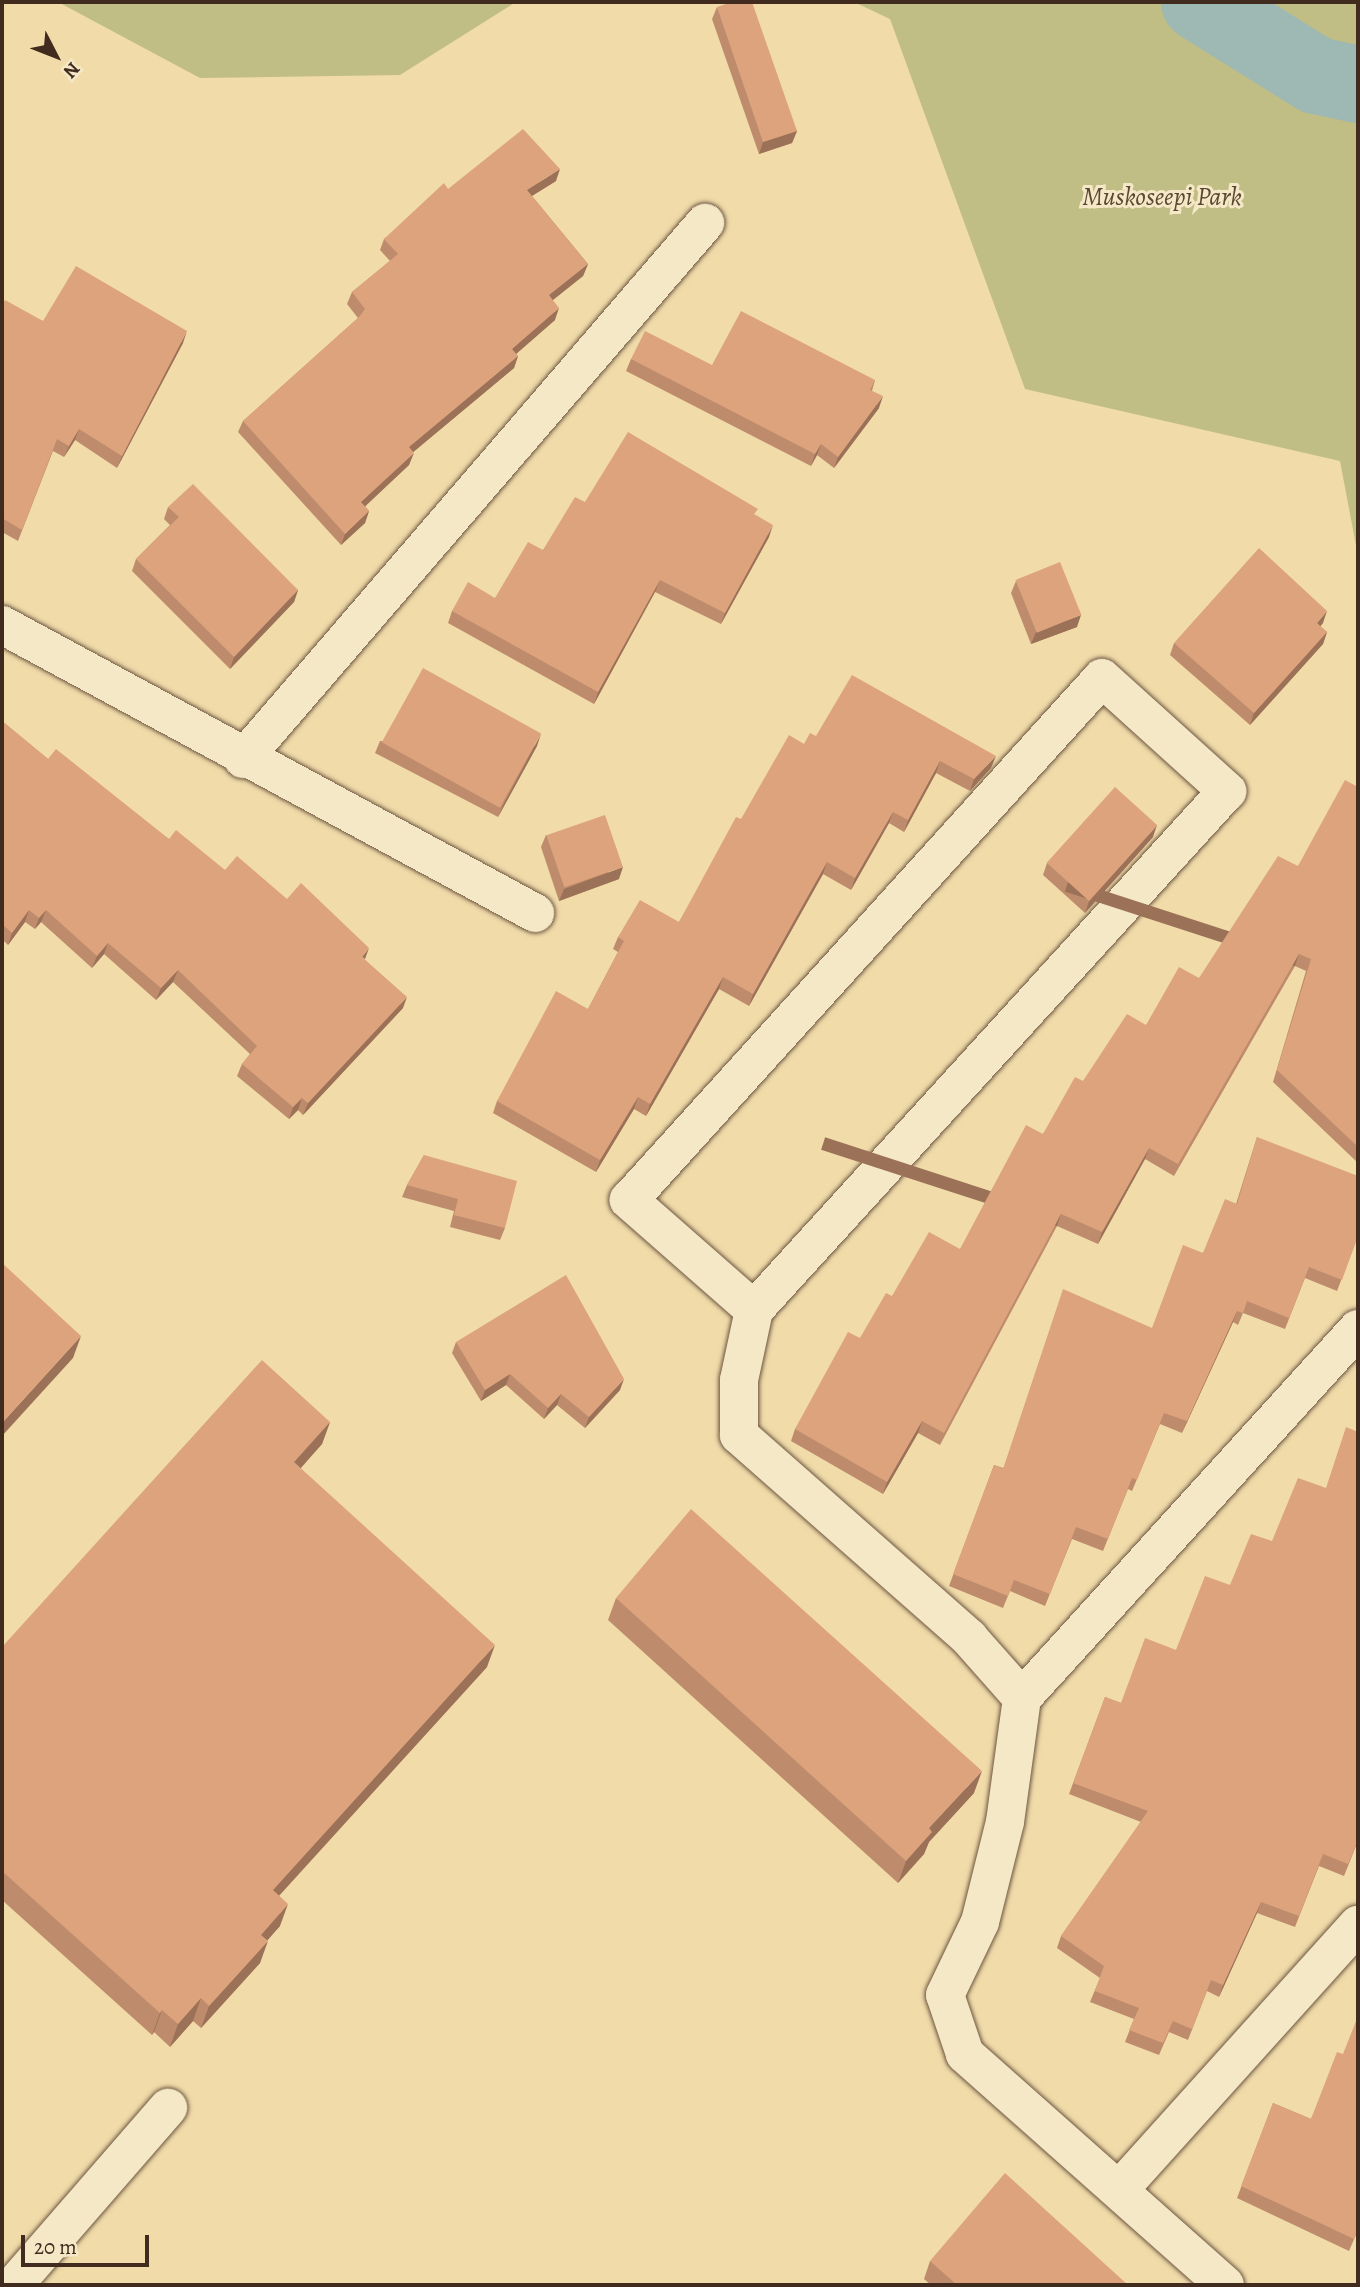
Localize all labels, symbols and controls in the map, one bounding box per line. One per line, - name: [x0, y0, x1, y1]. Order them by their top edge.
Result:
- north arrow: [21, 21, 91, 91]
- text: N: [57, 56, 86, 84]
- park label: Muskoseepi Park: [1082, 181, 1242, 213]
- scale bar: [24, 2220, 152, 2264]
- text: 20 m: [34, 2233, 77, 2261]

